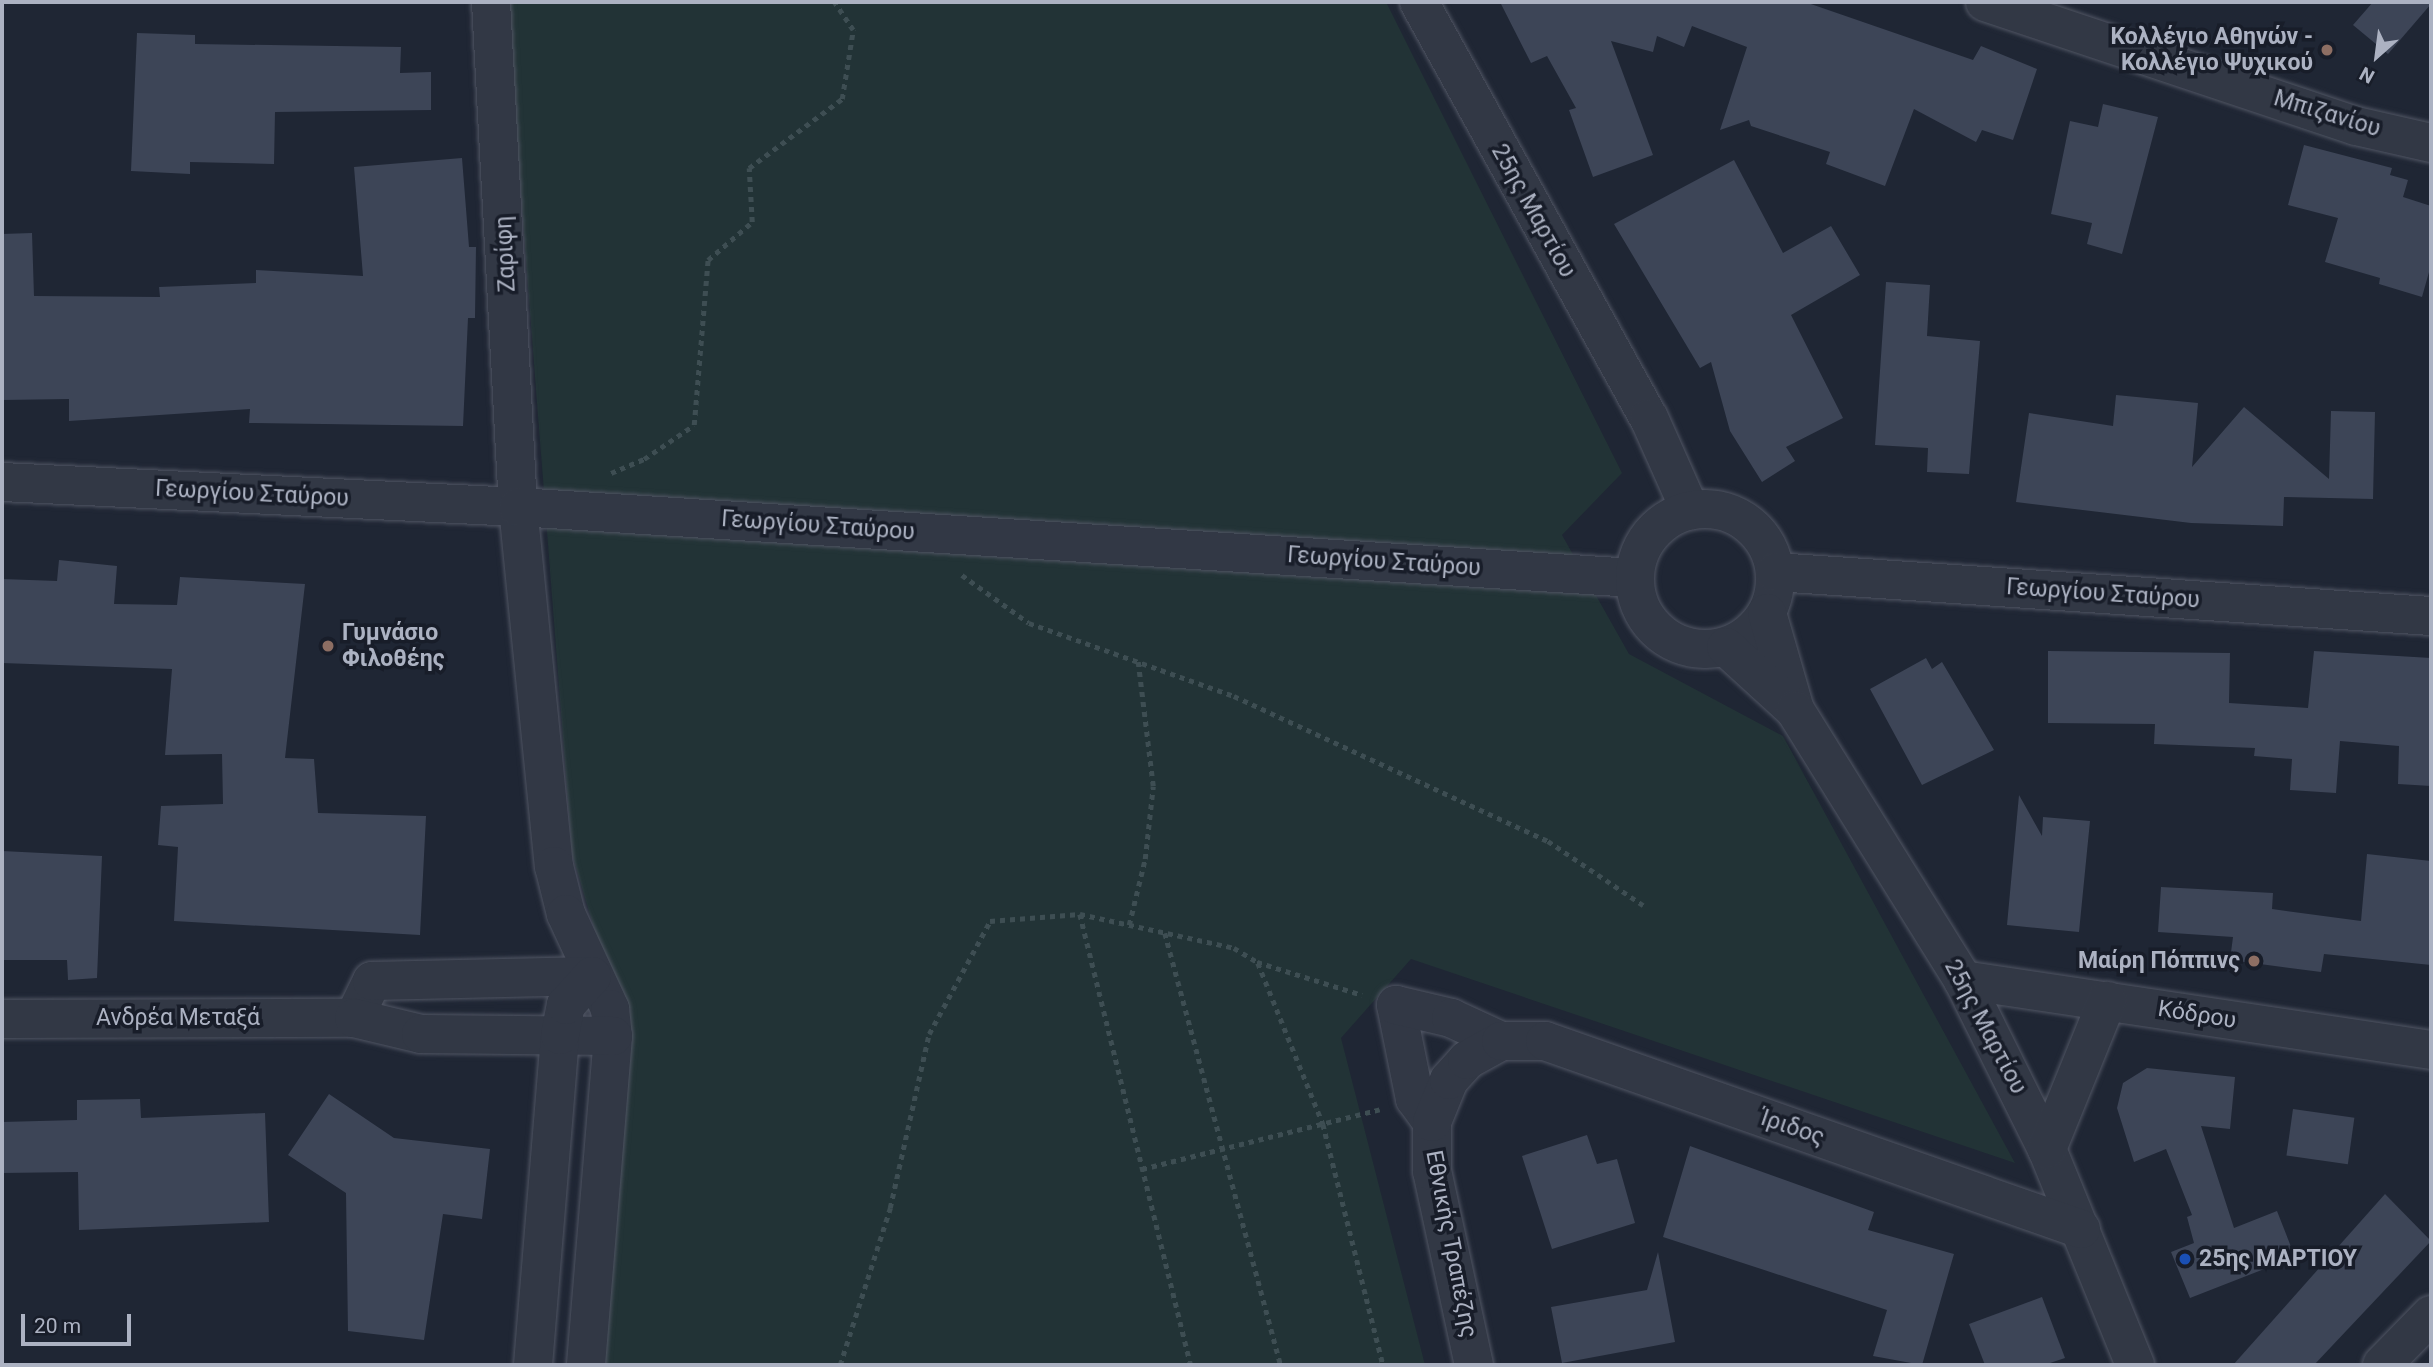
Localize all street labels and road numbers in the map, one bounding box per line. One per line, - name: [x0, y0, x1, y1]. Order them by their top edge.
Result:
- street label: Μπιζανίου: [2270, 85, 2384, 143]
- street label: 25ης Μαρτίου: [1485, 140, 1581, 282]
- street label: Ζαρίφη: [490, 215, 522, 293]
- street label: Γεωργίου Σταύρου: [154, 475, 350, 513]
- street label: Γεωργίου Σταύρου: [720, 505, 916, 547]
- street label: Γεωργίου Σταύρου: [1286, 541, 1482, 583]
- street label: Γεωργίου Σταύρου: [2005, 573, 2201, 615]
- street label: 25ης Μαρτίου: [1938, 955, 2032, 1099]
- street label: Κόδρου: [2156, 995, 2238, 1035]
- street label: Ανδρέα Μεταξά: [96, 1004, 260, 1032]
- street label: Ίριδος: [1756, 1104, 1828, 1152]
- street label: Εθνικής Τραπέζης: [1419, 1148, 1483, 1340]

